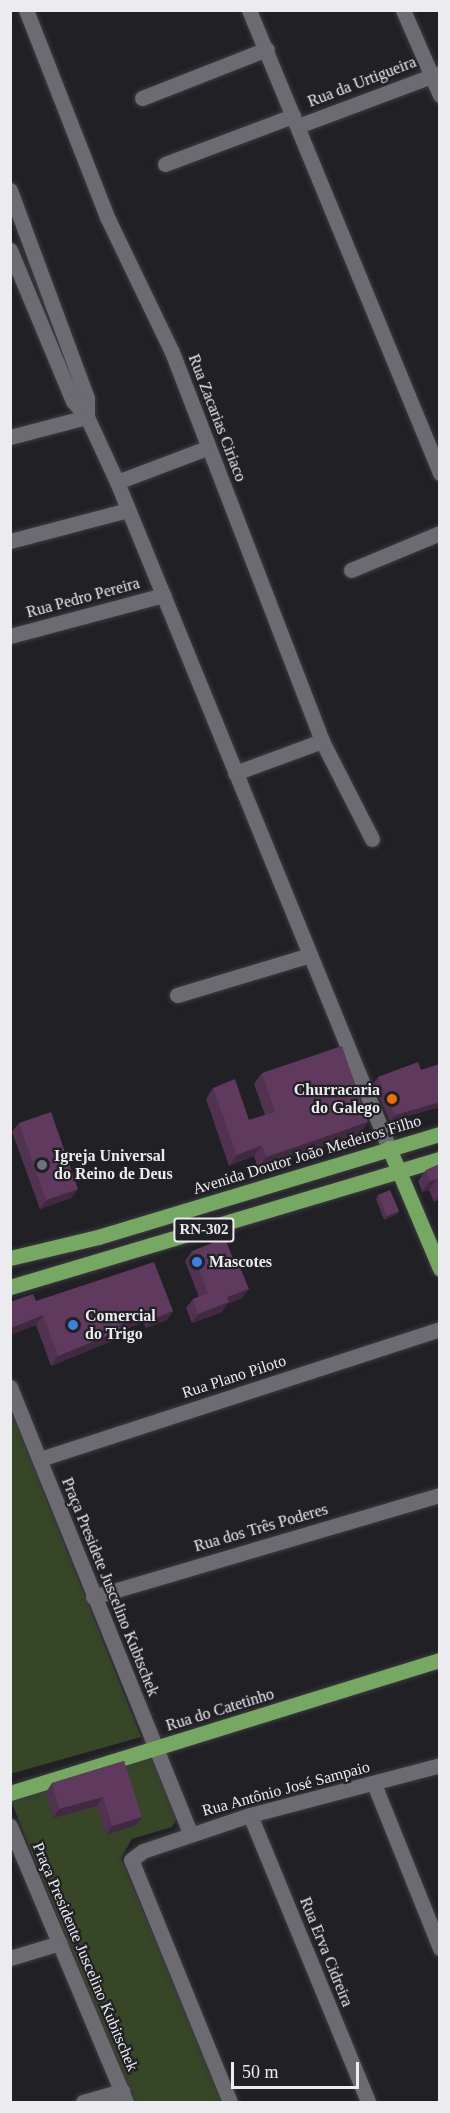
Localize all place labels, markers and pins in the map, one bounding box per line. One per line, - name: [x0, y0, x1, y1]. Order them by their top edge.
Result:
- place label: Churracaria do Galego: [294, 1080, 380, 1118]
- marker: Churracaria do Galego: [385, 1092, 399, 1106]
- place label: Igreja Universal do Reino de Deus: [54, 1146, 173, 1184]
- marker: Igreja Universal do Reino de Deus: [35, 1158, 49, 1172]
- place label: Mascotes: [209, 1252, 272, 1272]
- marker: Mascotes: [190, 1255, 204, 1269]
- place label: Comercial do Trigo: [85, 1306, 156, 1344]
- marker: Comercial do Trigo: [66, 1318, 80, 1332]

